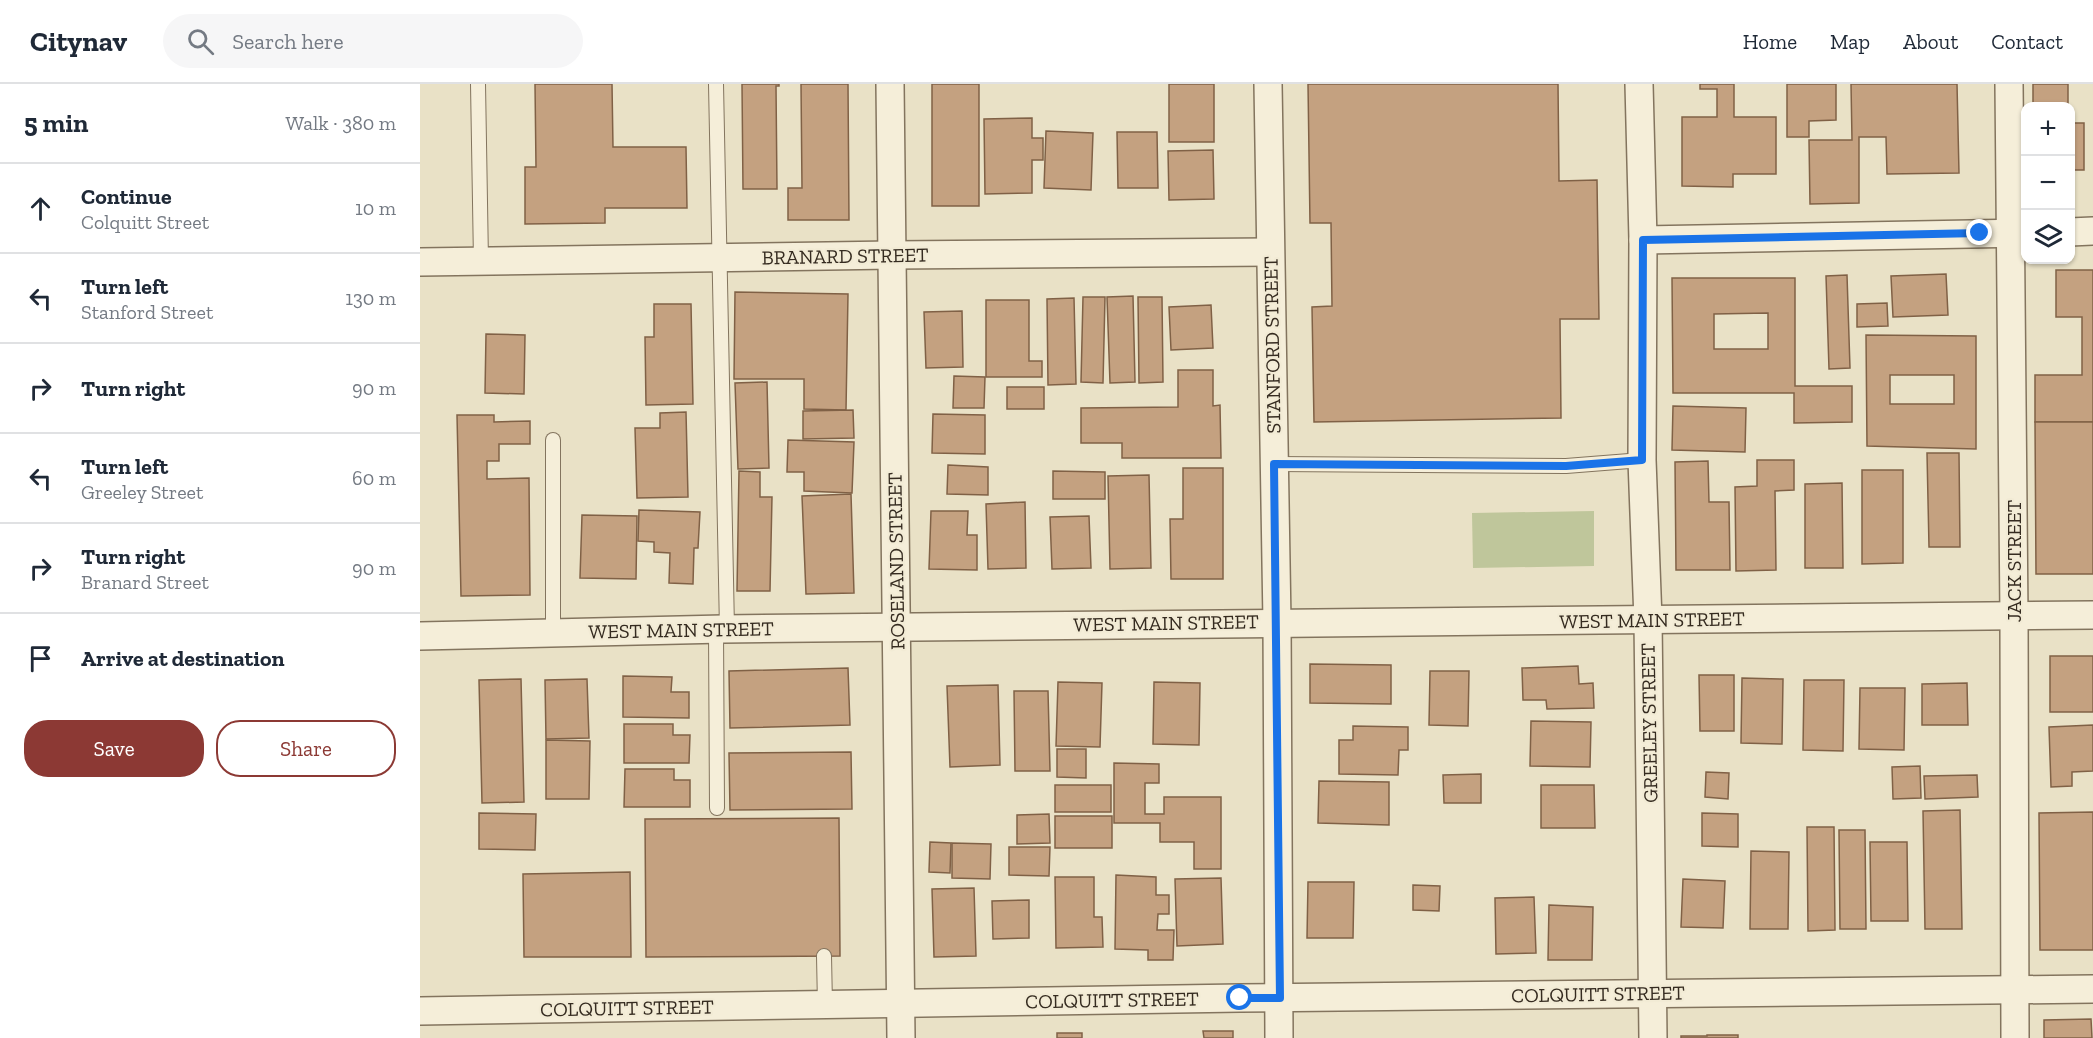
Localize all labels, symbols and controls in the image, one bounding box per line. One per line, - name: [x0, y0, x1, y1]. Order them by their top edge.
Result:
- search box: [163, 14, 583, 68]
- text: Citynav: [30, 25, 127, 58]
- icon: search: [184, 25, 217, 58]
- text: Search here: [232, 28, 344, 55]
- text: Home: [1743, 29, 1797, 54]
- text: Map: [1830, 29, 1870, 54]
- text: About: [1903, 29, 1958, 54]
- text: Contact: [1991, 29, 2063, 54]
- map controls: [2021, 102, 2075, 264]
- button: +: [2021, 102, 2075, 156]
- text: 5 min: [24, 107, 88, 139]
- text: Walk · 380 m: [286, 111, 396, 135]
- button: −: [2021, 156, 2075, 210]
- text: Continue: [81, 183, 172, 210]
- icon: ahead: [24, 192, 57, 225]
- text: 10 m: [355, 196, 396, 220]
- text: Colquitt Street: [81, 210, 209, 234]
- button: layers: [2021, 210, 2075, 264]
- route end: [1966, 219, 1992, 245]
- street label: BRANARD STREET: [761, 243, 929, 269]
- street label: STANFORD STREET: [1258, 256, 1286, 434]
- text: Turn left: [81, 273, 168, 300]
- icon: left: [24, 282, 57, 315]
- text: 130 m: [345, 286, 396, 310]
- text: Stanford Street: [81, 300, 213, 324]
- icon: right: [24, 372, 57, 405]
- text: Turn right: [81, 375, 185, 402]
- text: 90 m: [352, 376, 396, 400]
- text: Turn left: [81, 453, 168, 480]
- icon: left: [24, 462, 57, 495]
- text: 60 m: [352, 466, 396, 490]
- street label: ROSELAND STREET: [882, 472, 910, 650]
- text: Greeley Street: [81, 480, 203, 504]
- street label: JACK STREET: [2002, 500, 2026, 622]
- text: Turn right: [81, 543, 185, 570]
- icon: right: [24, 552, 57, 585]
- text: 90 m: [352, 556, 396, 580]
- text: Branard Street: [81, 570, 209, 594]
- street label: WEST MAIN STREET: [1559, 606, 1745, 634]
- street label: WEST MAIN STREET: [1073, 609, 1259, 637]
- street label: WEST MAIN STREET: [588, 616, 774, 644]
- icon: arrive: [24, 642, 57, 675]
- street label: GREELEY STREET: [1636, 643, 1662, 803]
- text: Arrive at destination: [81, 645, 284, 672]
- button: Save: [24, 720, 204, 777]
- button: Share: [216, 720, 396, 777]
- street label: COLQUITT STREET: [1511, 980, 1685, 1008]
- route start: [1226, 984, 1252, 1010]
- street label: COLQUITT STREET: [1025, 986, 1199, 1014]
- street label: COLQUITT STREET: [540, 994, 714, 1022]

